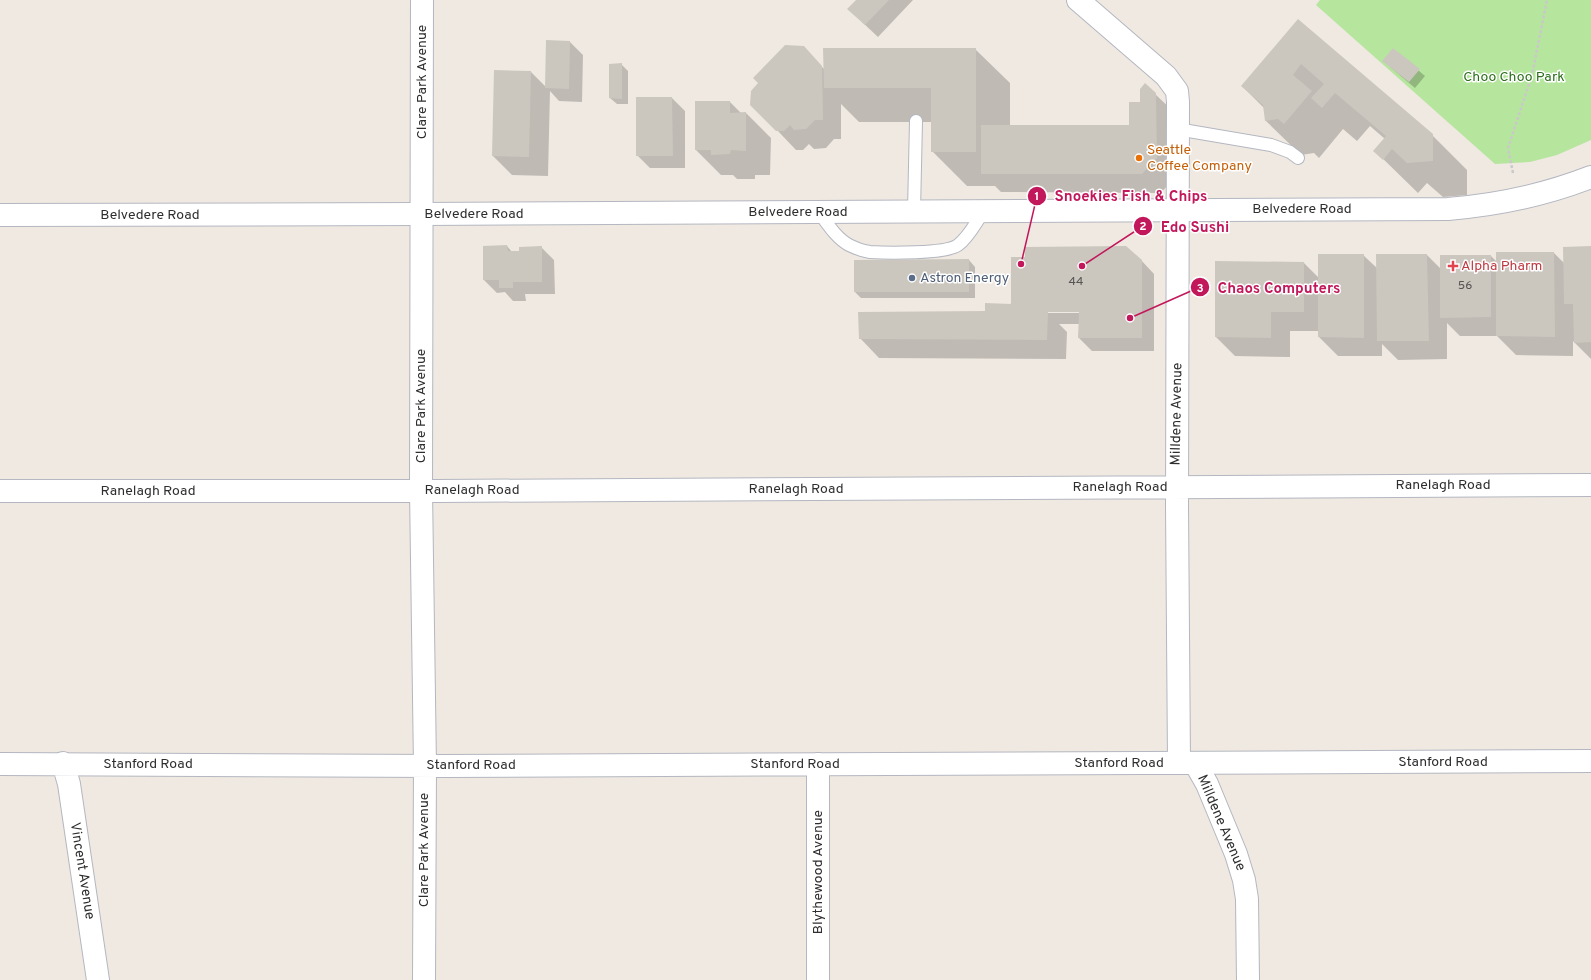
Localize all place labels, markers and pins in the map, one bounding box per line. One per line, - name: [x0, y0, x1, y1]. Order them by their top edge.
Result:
- place label: Seattle Coffee Company: [1147, 142, 1252, 175]
- marker: Seattle Coffee Company: [1134, 153, 1144, 163]
- callout: Snoekies Fish & Chips: [1027, 183, 1216, 210]
- callout: Edo Sushi: [1133, 213, 1237, 240]
- place label: Alpha Pharm: [1461, 258, 1542, 275]
- marker: Alpha Pharm: [1448, 261, 1458, 271]
- place label: Astron Energy: [920, 270, 1009, 287]
- marker: Astron Energy: [907, 273, 917, 283]
- callout: Chaos Computers: [1190, 274, 1348, 301]

